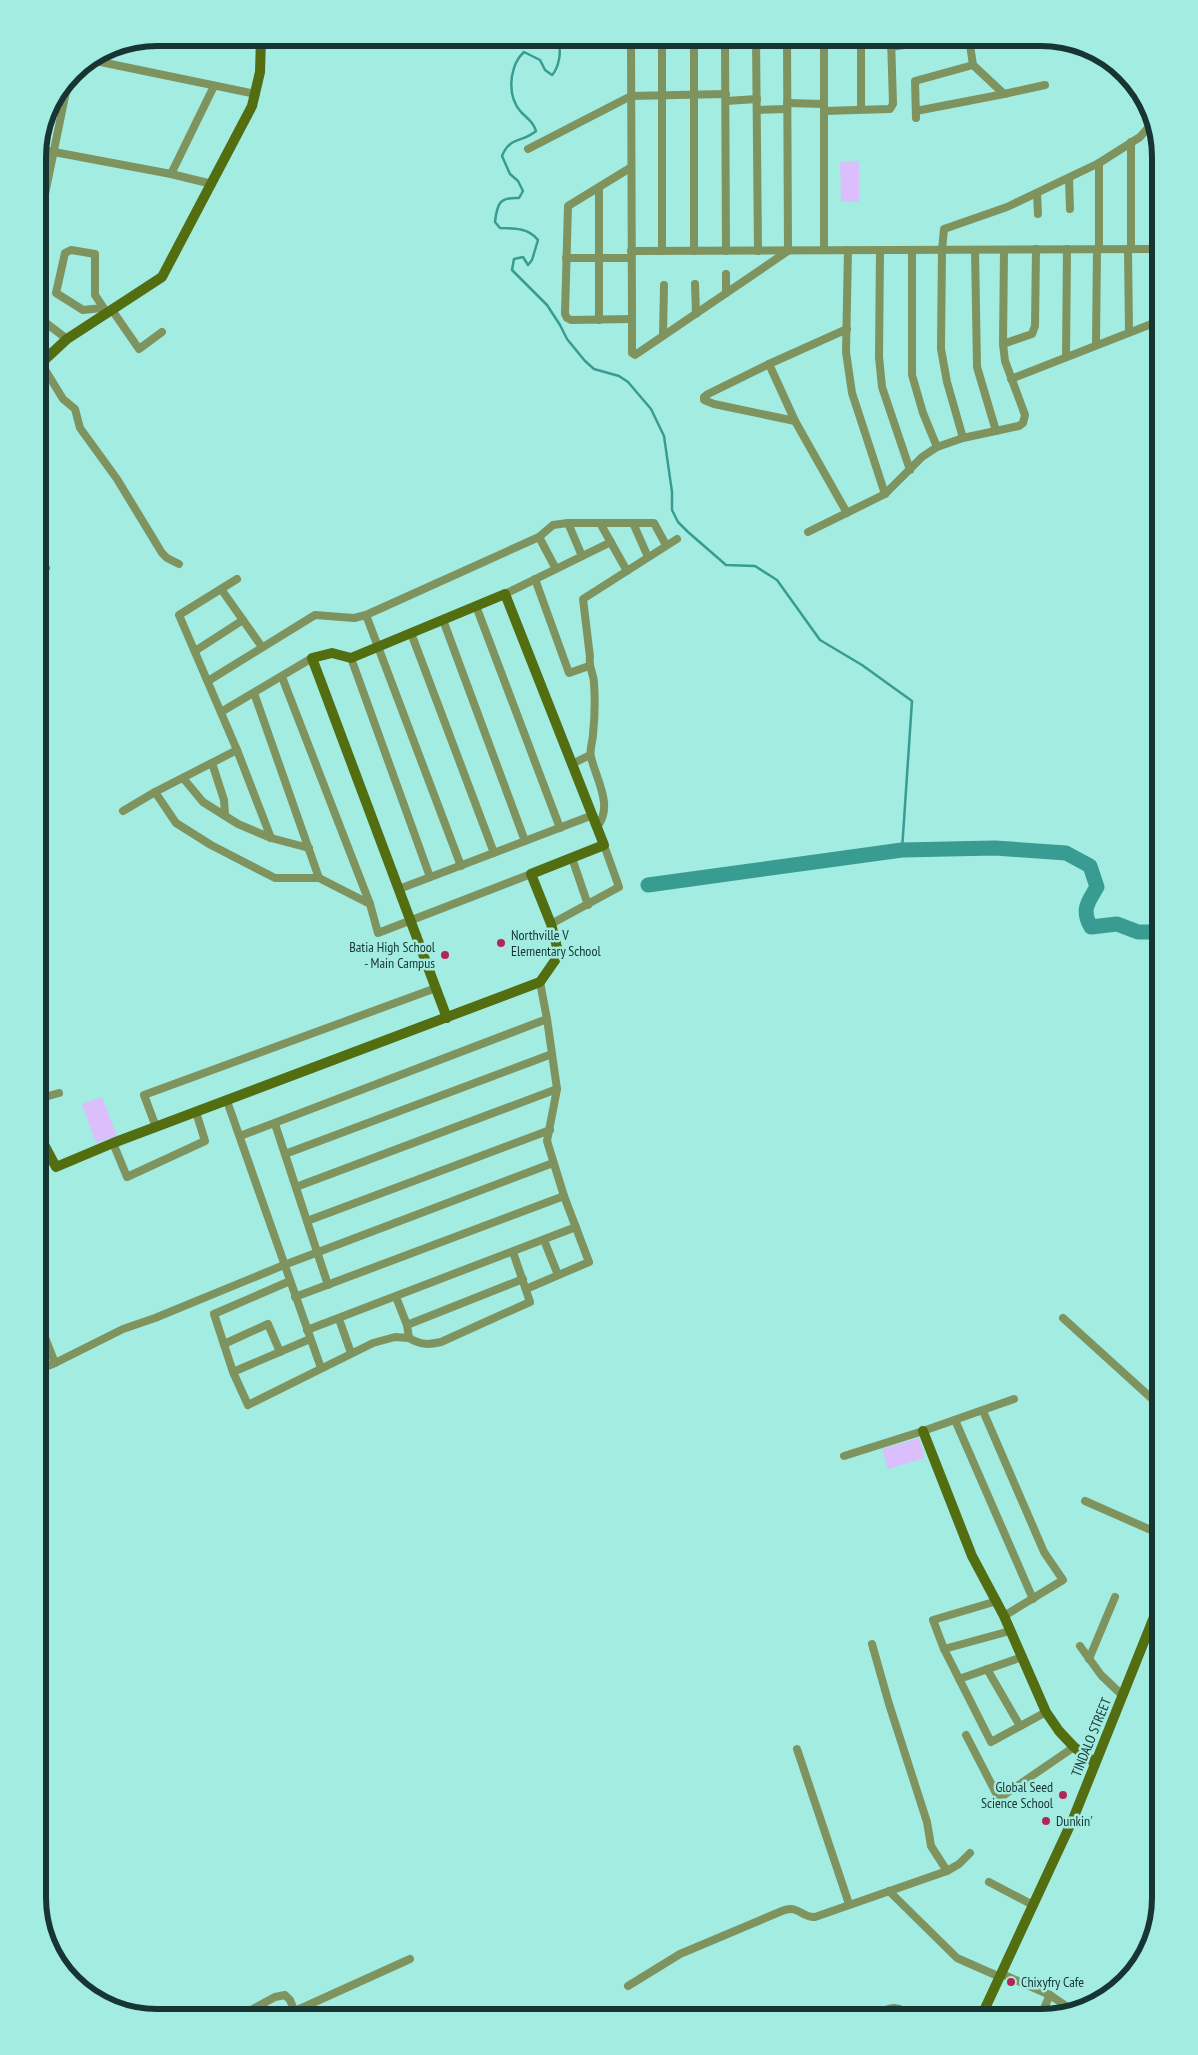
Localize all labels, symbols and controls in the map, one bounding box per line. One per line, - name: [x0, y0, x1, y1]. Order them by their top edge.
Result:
- place label: Northville V Elementary School: [511, 926, 601, 960]
- marker: Northville V Elementary School: [495, 937, 507, 949]
- place label: Batia High School - Main Campus: [349, 938, 436, 972]
- marker: Batia High School - Main Campus: [439, 949, 451, 961]
- street label: TINDALO STREET: [1067, 1694, 1115, 1779]
- place label: Global Seed Science School: [981, 1778, 1054, 1812]
- marker: Global Seed Science School: [1057, 1789, 1069, 1801]
- place label: Dunkin': [1056, 1812, 1093, 1830]
- marker: Dunkin': [1040, 1815, 1052, 1827]
- place label: Chixyfry Cafe: [1021, 1973, 1084, 1991]
- marker: Chixyfry Cafe: [1005, 1976, 1017, 1988]

